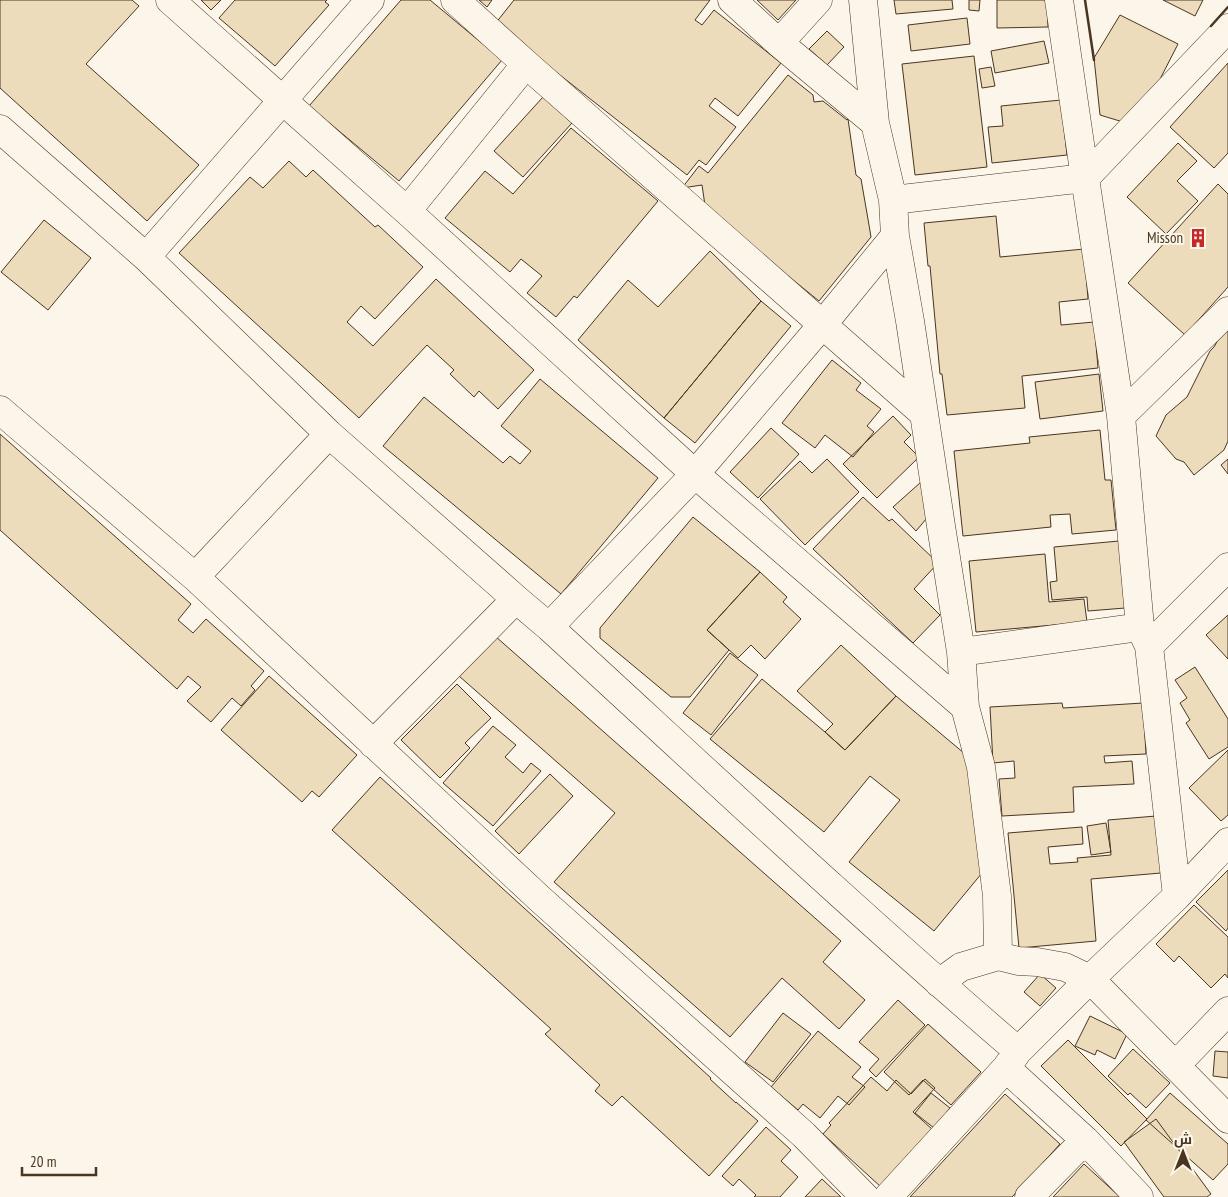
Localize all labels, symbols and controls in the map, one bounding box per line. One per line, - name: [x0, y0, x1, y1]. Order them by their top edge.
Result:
- building icon: Misson: [1187, 227, 1209, 249]
- place label: Misson: [1147, 228, 1183, 247]
- north arrow: [1158, 1127, 1208, 1177]
- text: ش: [1174, 1130, 1192, 1148]
- scale bar: [22, 1144, 96, 1176]
- text: 20 m: [30, 1152, 56, 1171]

